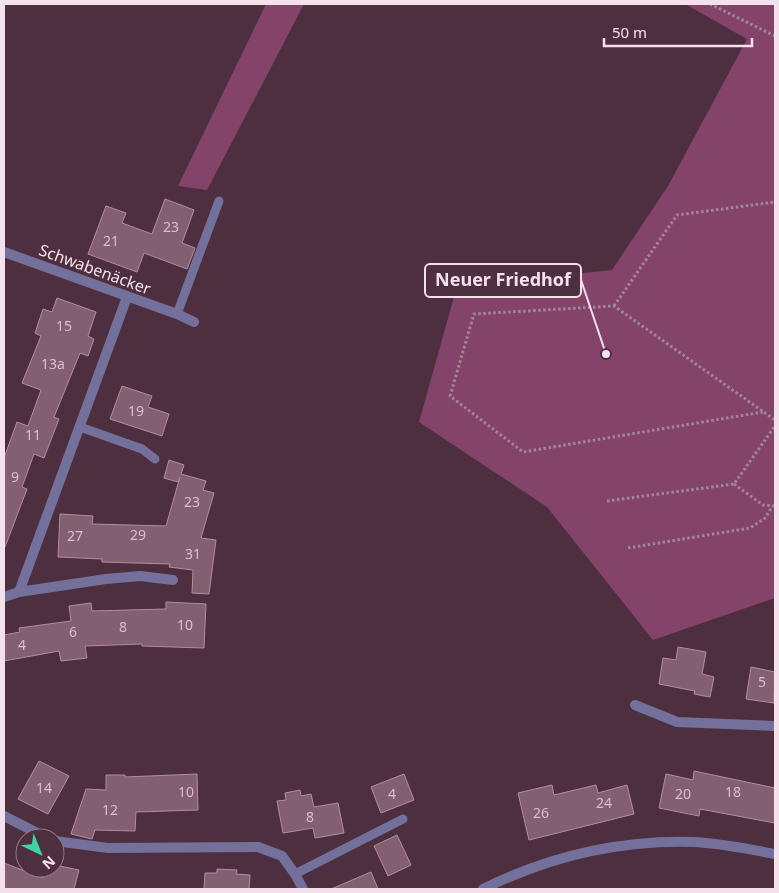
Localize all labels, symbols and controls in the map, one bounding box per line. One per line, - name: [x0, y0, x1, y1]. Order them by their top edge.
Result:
- scale bar: [604, 15, 752, 47]
- text: 50 m: [612, 22, 647, 42]
- house number: 23: [163, 217, 179, 236]
- house number: 21: [103, 231, 119, 250]
- street label: Schwabenäcker: [36, 239, 154, 300]
- callout: Neuer Friedhof: [425, 264, 581, 297]
- text: Neuer Friedhof: [435, 267, 572, 291]
- house number: 15: [56, 316, 72, 335]
- house number: 13a: [41, 354, 65, 373]
- house number: 19: [128, 401, 144, 420]
- house number: 11: [25, 425, 41, 444]
- house number: 9: [11, 467, 19, 486]
- house number: 23: [184, 492, 200, 511]
- house number: 29: [130, 525, 146, 544]
- house number: 27: [67, 526, 83, 545]
- house number: 31: [185, 544, 201, 563]
- house number: 10: [177, 615, 193, 634]
- house number: 8: [119, 617, 127, 636]
- house number: 6: [69, 622, 77, 641]
- house number: 4: [18, 635, 26, 654]
- house number: 5: [758, 672, 766, 691]
- house number: 14: [36, 778, 52, 797]
- house number: 10: [178, 782, 194, 801]
- house number: 18: [725, 782, 741, 801]
- house number: 4: [388, 784, 396, 803]
- house number: 20: [675, 784, 691, 803]
- house number: 24: [596, 793, 612, 812]
- house number: 12: [102, 800, 118, 819]
- house number: 26: [533, 803, 549, 822]
- house number: 8: [306, 807, 314, 826]
- north arrow: [15, 828, 65, 878]
- text: N: [39, 852, 60, 874]

